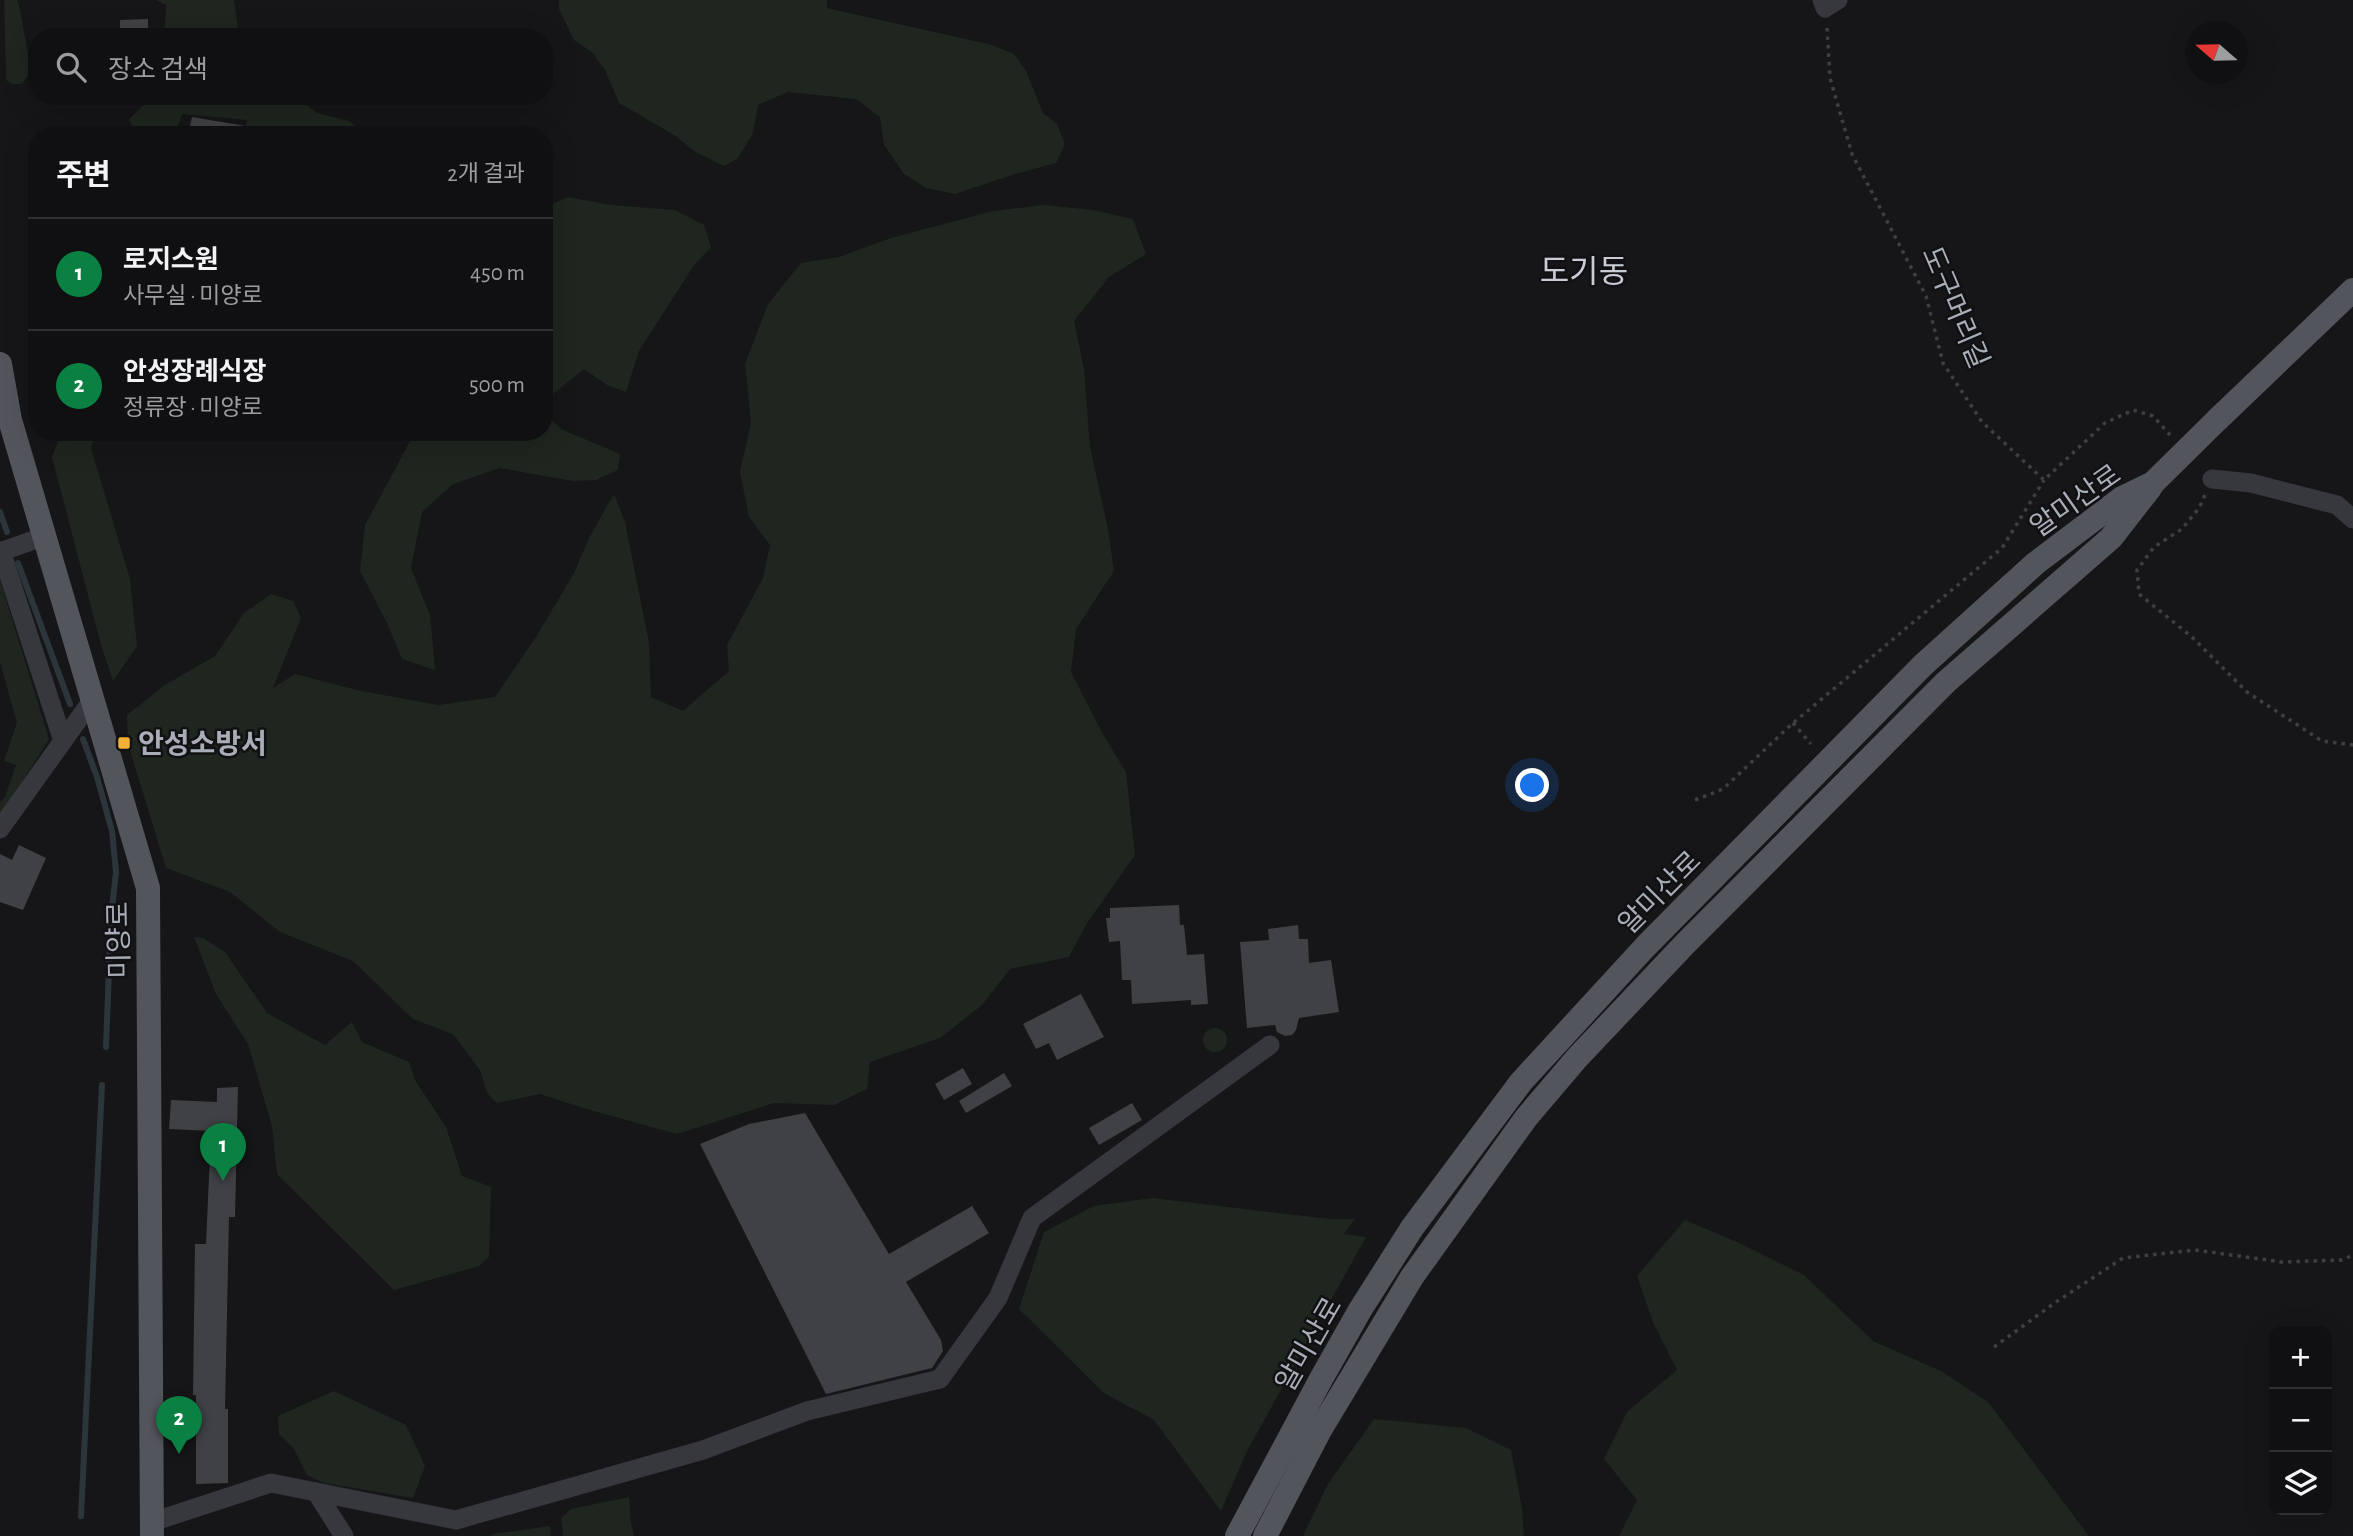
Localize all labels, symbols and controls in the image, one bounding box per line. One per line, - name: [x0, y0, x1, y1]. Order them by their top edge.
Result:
- north arrow: [2185, 21, 2248, 84]
- search box: [28, 28, 553, 105]
- icon: search: [52, 48, 90, 86]
- text: 장소 검색: [108, 57, 208, 83]
- text: 주변: [56, 161, 111, 191]
- text: 2개 결과: [447, 163, 525, 186]
- street label: 도구머리길: [1916, 242, 1994, 373]
- text: 로지스원: [123, 247, 219, 273]
- district label: 도기동: [1540, 256, 1628, 288]
- text: 1: [75, 262, 83, 285]
- text: 450 m: [470, 262, 525, 285]
- text: 사무실 · 미양로: [123, 285, 263, 308]
- text: 안성장례식장: [123, 359, 267, 385]
- text: 2: [74, 374, 84, 397]
- text: 500 m: [469, 374, 525, 397]
- text: 정류장 · 미양로: [123, 397, 263, 420]
- street label: 알미산로: [2025, 459, 2126, 543]
- place label: 안성소방서: [138, 729, 267, 759]
- marker: 안성소방서: [116, 735, 132, 751]
- your location: [1515, 768, 1549, 802]
- street label: 알미산로: [1613, 846, 1707, 940]
- street label: 미양로: [103, 901, 135, 979]
- pin: 1: [200, 1123, 246, 1181]
- street label: 알미산로: [1270, 1292, 1348, 1397]
- map controls: [2269, 1326, 2332, 1515]
- button: +: [2269, 1326, 2332, 1389]
- button: −: [2269, 1389, 2332, 1452]
- pin: 2: [156, 1396, 202, 1454]
- button: layers: [2269, 1452, 2332, 1515]

